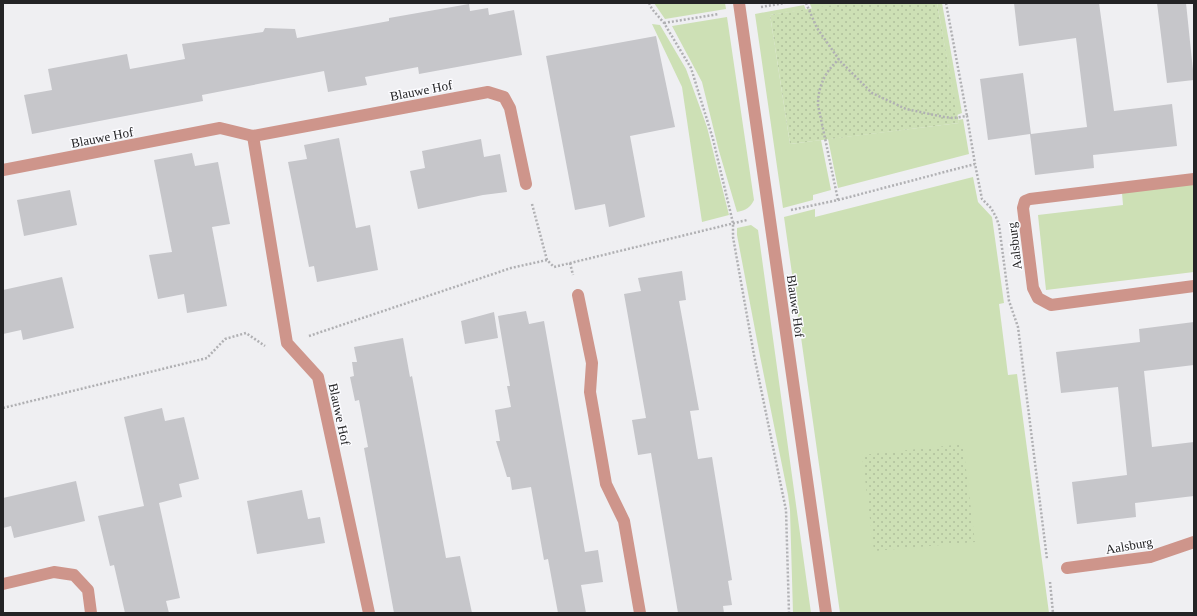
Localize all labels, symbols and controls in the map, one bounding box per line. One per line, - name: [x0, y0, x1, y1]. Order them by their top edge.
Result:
- street label: Blauwe Hof: [389, 77, 454, 104]
- street label: Blauwe Hof: [70, 124, 135, 151]
- street label: Aalsburg: [1004, 221, 1025, 270]
- street label: Blauwe Hof: [784, 274, 807, 339]
- street label: Blauwe Hof: [326, 382, 354, 447]
- street label: Aalsburg: [1104, 534, 1154, 557]

